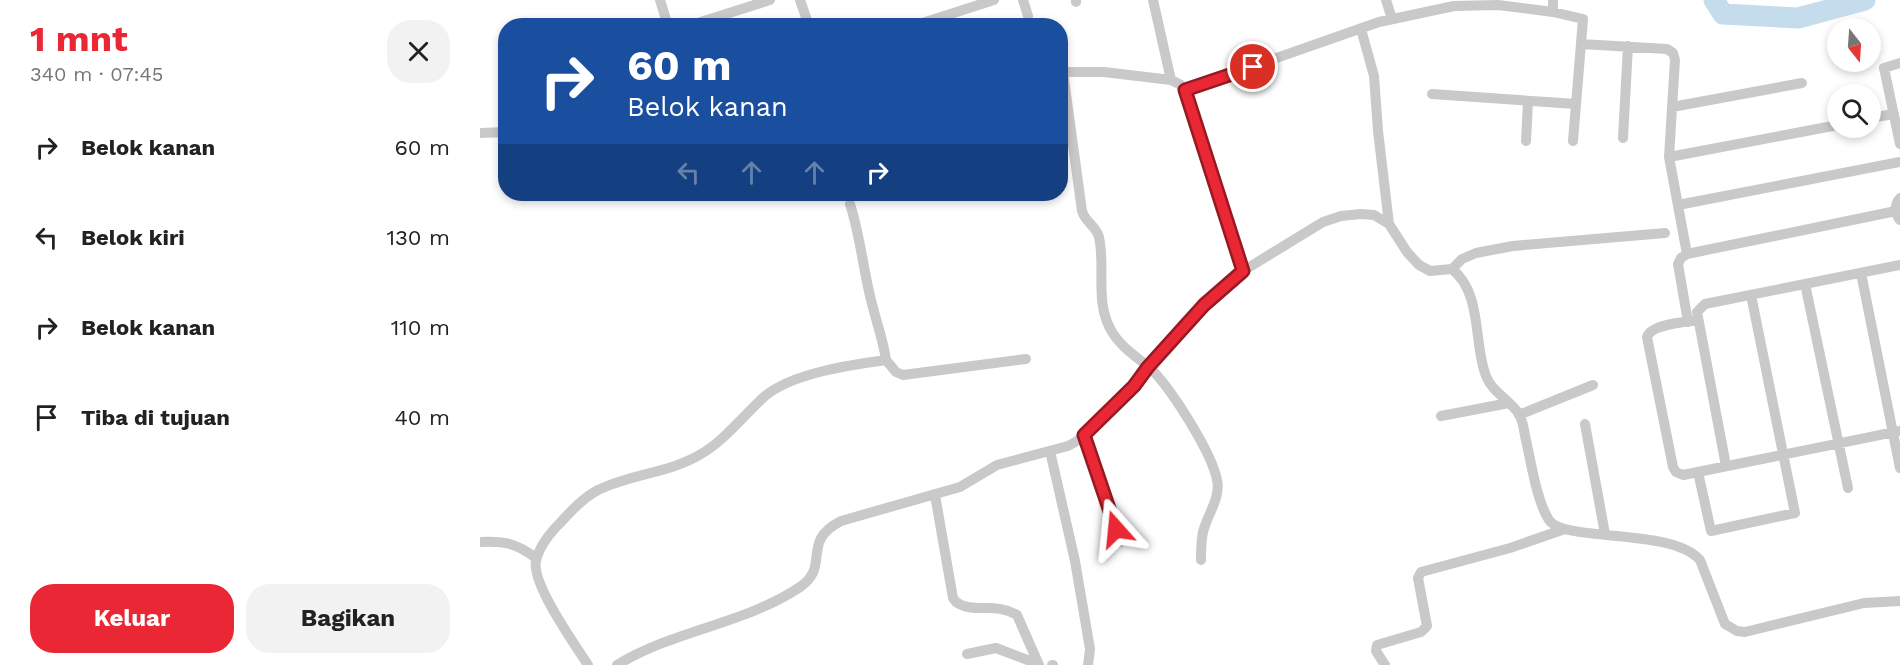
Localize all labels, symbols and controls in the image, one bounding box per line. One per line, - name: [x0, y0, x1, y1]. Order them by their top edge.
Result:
- text: 1 mnt: [30, 18, 128, 60]
- north arrow: [1827, 18, 1881, 72]
- map controls: [1827, 18, 1881, 138]
- button: close: [387, 20, 450, 83]
- text: 60 m: [627, 41, 731, 90]
- pin: [1227, 41, 1278, 92]
- icon: right: [528, 42, 606, 120]
- icon: arrive: [1236, 50, 1269, 83]
- text: 340 m · 07:45: [30, 62, 163, 86]
- button: search: [1827, 84, 1881, 138]
- text: Belok kanan: [627, 91, 788, 123]
- icon: right: [30, 131, 63, 164]
- text: Belok kanan: [81, 135, 215, 160]
- text: 60 m: [394, 135, 450, 160]
- icon: left: [672, 156, 705, 189]
- icon: ahead: [735, 156, 768, 189]
- icon: ahead: [798, 156, 831, 189]
- icon: right: [861, 156, 894, 189]
- icon: left: [30, 221, 63, 254]
- text: Belok kiri: [81, 225, 185, 250]
- text: 130 m: [386, 225, 450, 250]
- icon: right: [30, 311, 63, 344]
- text: Belok kanan: [81, 315, 215, 340]
- text: 110 m: [391, 315, 450, 340]
- icon: arrive: [30, 401, 63, 434]
- text: Tiba di tujuan: [81, 405, 230, 430]
- text: 40 m: [394, 405, 450, 430]
- position arrow: [1084, 497, 1148, 561]
- button: Keluar: [30, 584, 234, 653]
- button: Bagikan: [246, 584, 450, 653]

